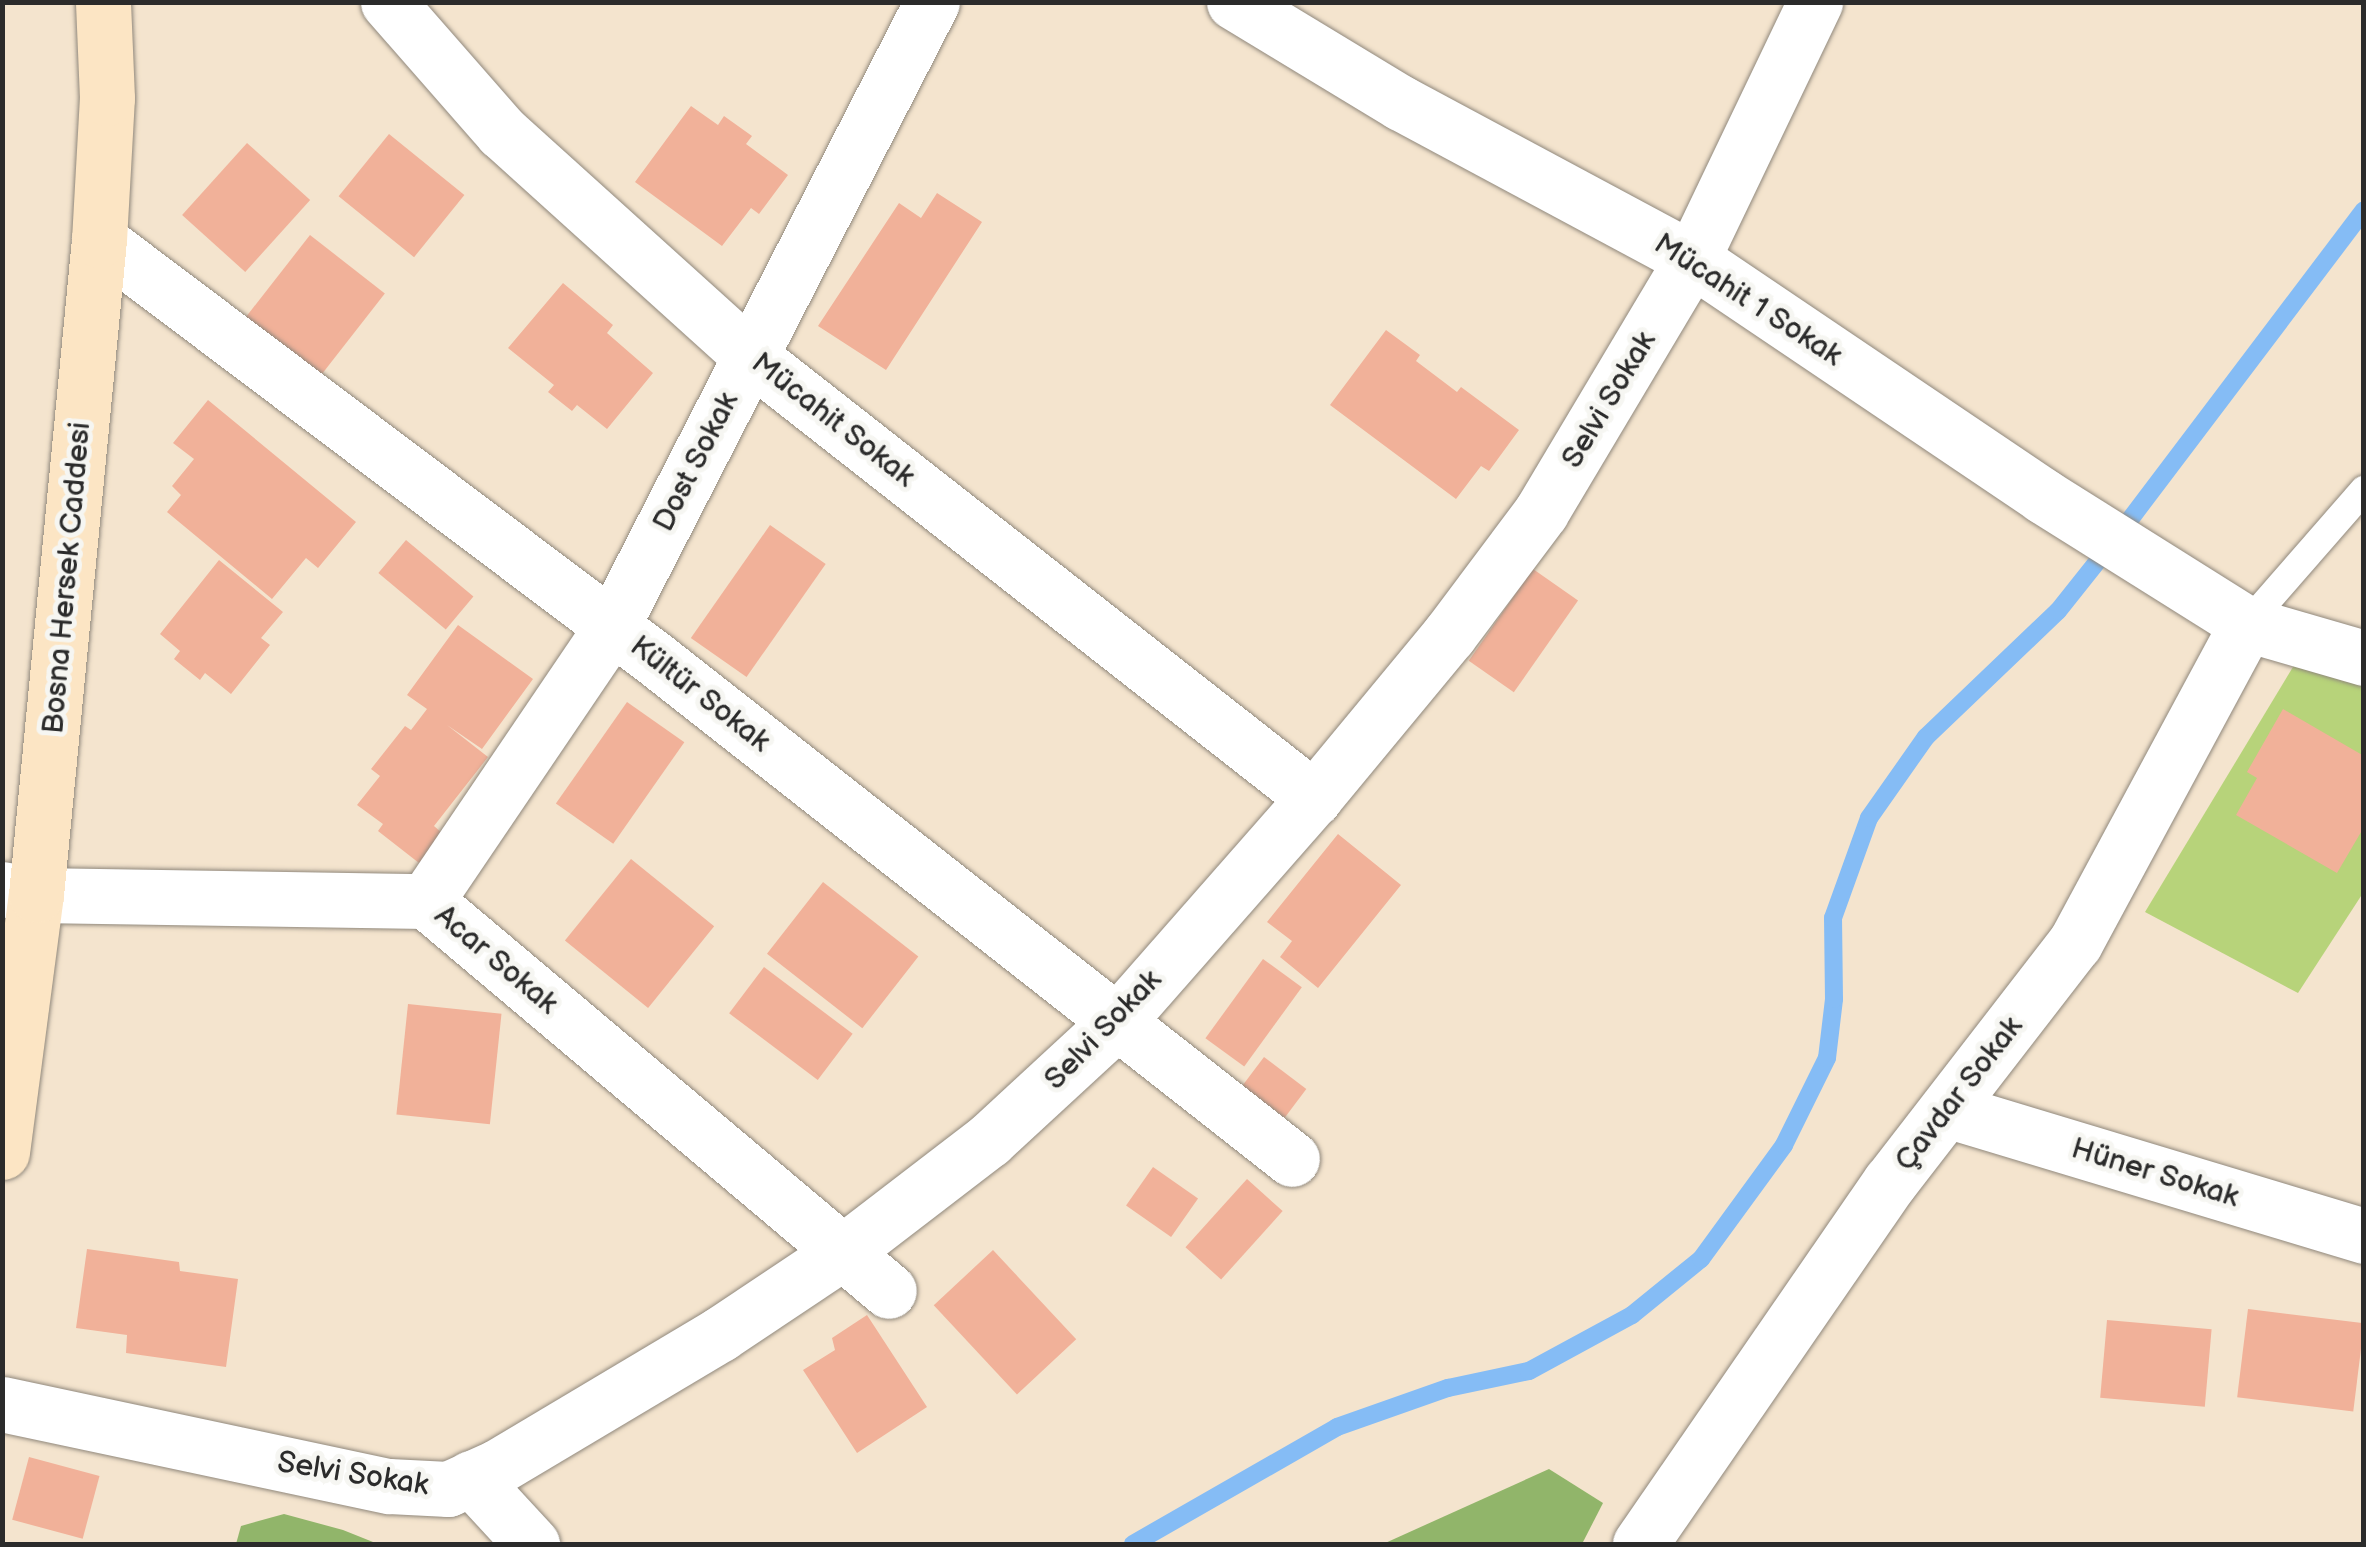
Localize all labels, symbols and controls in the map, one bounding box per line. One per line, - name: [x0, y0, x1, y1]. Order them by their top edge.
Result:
- street label: Mücahit 1 Sokak: [1647, 226, 1849, 374]
- street label: Selvi Sokak: [1554, 325, 1664, 475]
- street label: Mücahit Sokak: [744, 345, 922, 495]
- street label: Dost Sokak: [646, 386, 746, 538]
- street label: Bosna Hersek Caddesi: [35, 421, 99, 735]
- street label: Kültür Sokak: [623, 628, 777, 760]
- street label: Acar Sokak: [427, 898, 565, 1022]
- street label: Selvi Sokak: [1037, 962, 1169, 1098]
- street label: Çavdar Sokak: [1887, 1009, 2031, 1179]
- street label: Hüner Sokak: [2067, 1130, 2243, 1216]
- street label: Selvi Sokak: [275, 1444, 431, 1504]

